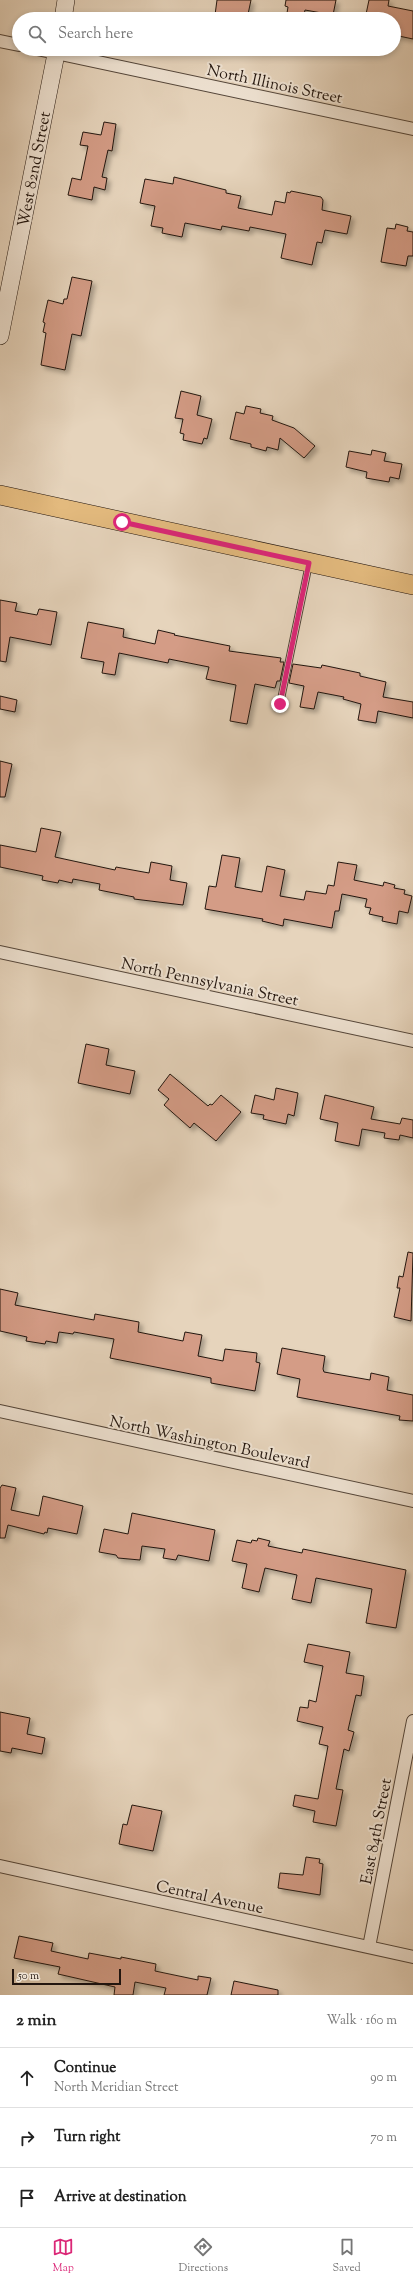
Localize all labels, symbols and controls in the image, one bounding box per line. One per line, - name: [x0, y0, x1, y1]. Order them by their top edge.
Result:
- search box: [12, 12, 401, 56]
- icon: search: [26, 23, 48, 45]
- text: Search here: [58, 24, 133, 45]
- street label: North Illinois Street: [205, 60, 345, 111]
- street label: West 82nd Street: [13, 109, 58, 229]
- route start: [113, 513, 131, 531]
- route end: [271, 695, 289, 713]
- street label: North Pennsylvania Street: [119, 953, 301, 1014]
- street label: North Washington Boulevard: [107, 1411, 312, 1476]
- street label: East 84th Street: [356, 1776, 399, 1886]
- street label: Central Avenue: [154, 1876, 265, 1921]
- scale bar: [12, 1967, 121, 1986]
- text: 50 m: [18, 1968, 39, 1984]
- text: 2 min: [16, 2009, 57, 2033]
- text: Walk · 160 m: [326, 2012, 397, 2030]
- text: Continue: [54, 2058, 116, 2079]
- icon: ahead: [16, 2067, 38, 2089]
- text: 90 m: [370, 2069, 397, 2087]
- text: North Meridian Street: [54, 2079, 178, 2097]
- icon: right: [16, 2127, 38, 2149]
- text: Turn right: [54, 2127, 120, 2148]
- text: 70 m: [370, 2129, 397, 2147]
- icon: arrive: [16, 2187, 38, 2209]
- text: Arrive at destination: [54, 2187, 187, 2208]
- tab: Map: [52, 2236, 74, 2276]
- tab: Directions: [179, 2236, 228, 2276]
- tab: Saved: [333, 2236, 361, 2276]

